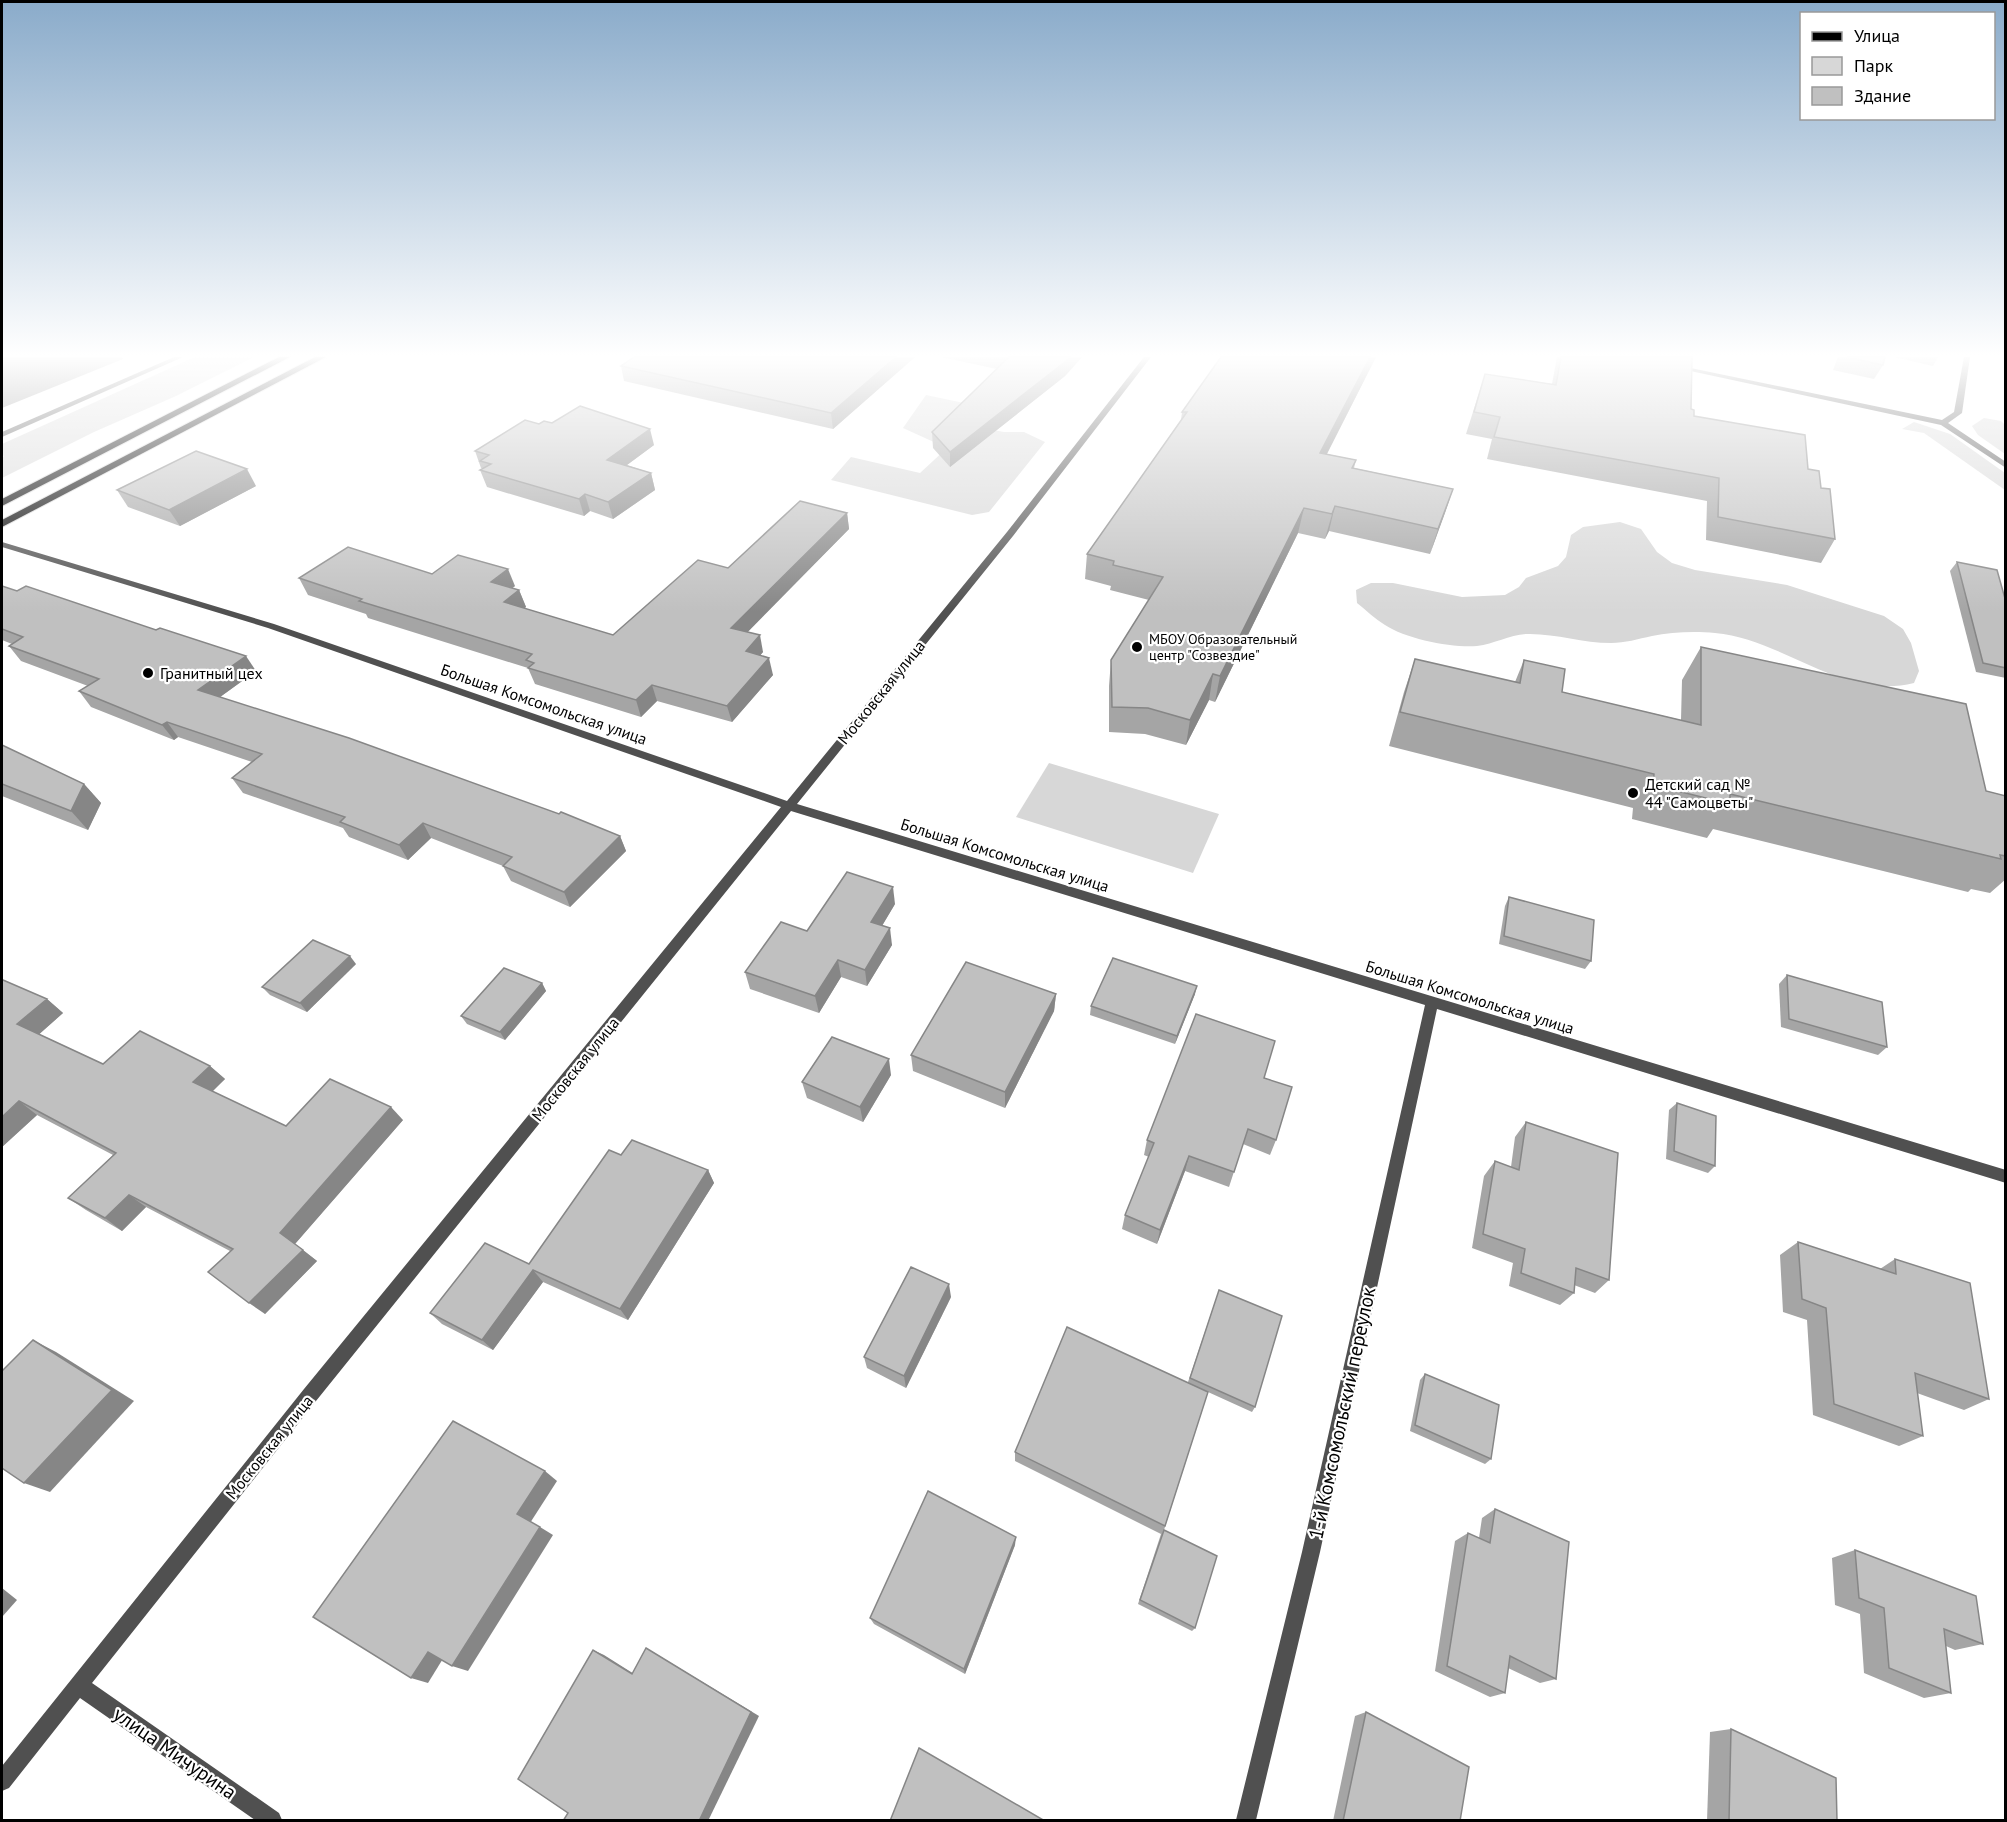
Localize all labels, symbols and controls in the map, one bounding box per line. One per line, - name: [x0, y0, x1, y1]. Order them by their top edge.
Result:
- legend: [1800, 12, 1995, 120]
- text: Улица: [1854, 24, 1900, 47]
- text: Парк: [1854, 54, 1894, 77]
- text: Здание: [1854, 84, 1911, 107]
- place label: МБОУ Образовательный центр "Созвездие": [1149, 630, 1297, 664]
- street label: Московская улица: [833, 636, 929, 748]
- marker: МБОУ Образовательный центр "Созвездие": [1130, 640, 1144, 654]
- street label: Большая Комсомольская улица: [438, 659, 650, 749]
- place label: Гранитный цех: [160, 663, 263, 683]
- marker: Гранитный цех: [141, 666, 155, 680]
- place label: Детский сад № 44 "Самоцветы": [1645, 774, 1753, 812]
- marker: Детский сад № 44 "Самоцветы": [1626, 786, 1640, 800]
- street label: Большая Комсомольская улица: [898, 814, 1112, 896]
- street label: Большая Комсомольская улица: [1363, 956, 1577, 1038]
- street label: Московская улица: [527, 1013, 623, 1125]
- street label: 1-й Комсомольский переулок: [1303, 1284, 1382, 1542]
- street label: Московская улица: [221, 1391, 317, 1503]
- street label: улица Мичурина: [108, 1701, 242, 1805]

